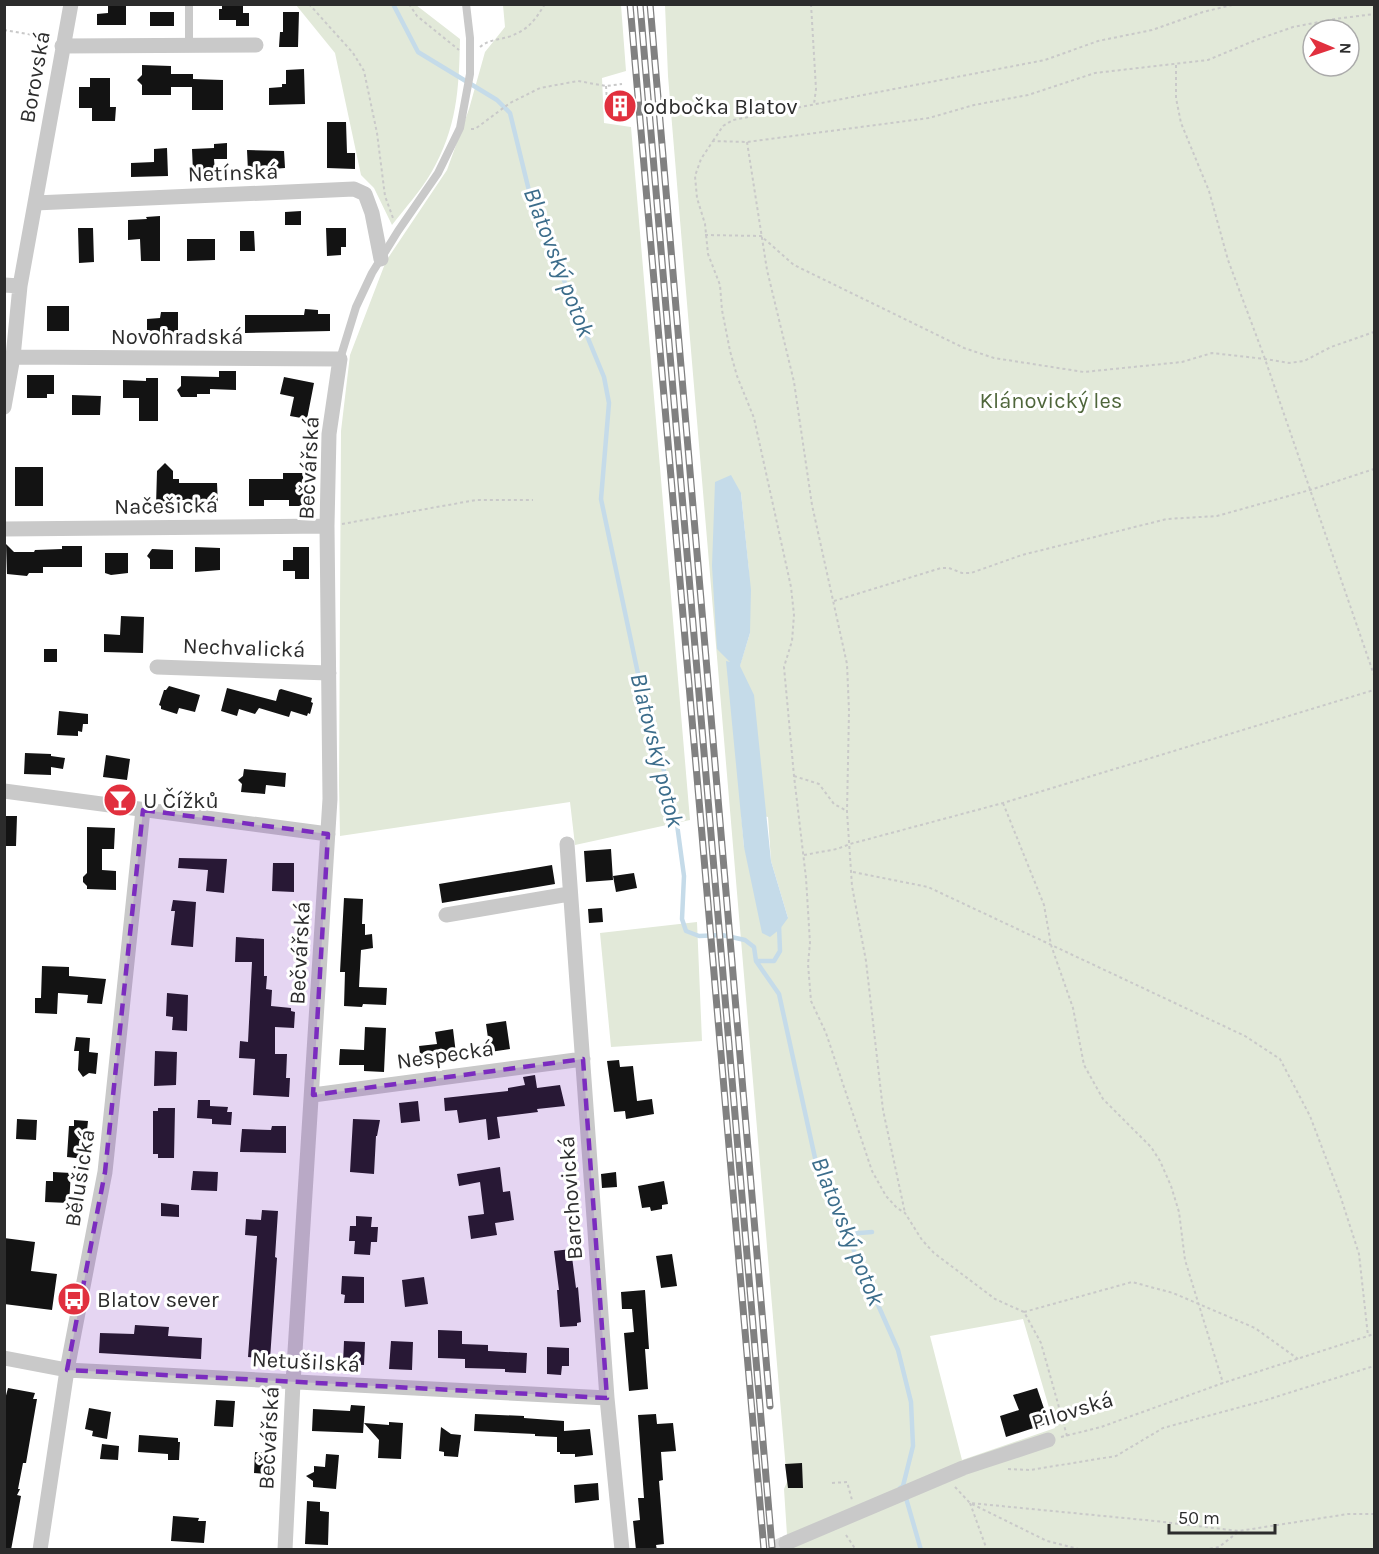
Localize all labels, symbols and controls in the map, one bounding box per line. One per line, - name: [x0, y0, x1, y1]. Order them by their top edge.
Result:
- north arrow: [1301, 18, 1361, 78]
- street label: Borovská: [14, 29, 56, 125]
- text: N: [1336, 42, 1355, 55]
- building icon: odbočka Blatov: [602, 88, 638, 124]
- place label: odbočka Blatov: [643, 94, 798, 120]
- street label: Netínská: [187, 158, 279, 188]
- water label: Blatovský potok: [518, 183, 601, 341]
- street label: Novohradská: [111, 324, 243, 350]
- park label: Klánovický les: [980, 388, 1122, 414]
- street label: Bečvářská: [293, 416, 325, 520]
- street label: Načešická: [114, 492, 218, 520]
- street label: Nechvalická: [182, 633, 306, 663]
- water label: Blatovský potok: [624, 670, 690, 831]
- bar icon: U Čížků: [102, 782, 138, 818]
- place label: U Čížků: [143, 787, 219, 814]
- street label: Bečvářská: [284, 901, 316, 1005]
- street label: Nespecká: [395, 1035, 495, 1075]
- street label: Bělušická: [59, 1128, 101, 1229]
- street label: Barchovická: [554, 1135, 588, 1261]
- water label: Blatovský potok: [805, 1153, 891, 1310]
- bus stop icon: Blatov sever: [56, 1281, 92, 1317]
- place label: Blatov sever: [97, 1287, 219, 1313]
- street label: Netušilská: [251, 1346, 361, 1378]
- street label: Bečvářská: [253, 1386, 285, 1490]
- street label: Pilovská: [1028, 1386, 1116, 1436]
- scale bar: [1169, 1497, 1276, 1535]
- text: 50 m: [1178, 1507, 1220, 1529]

